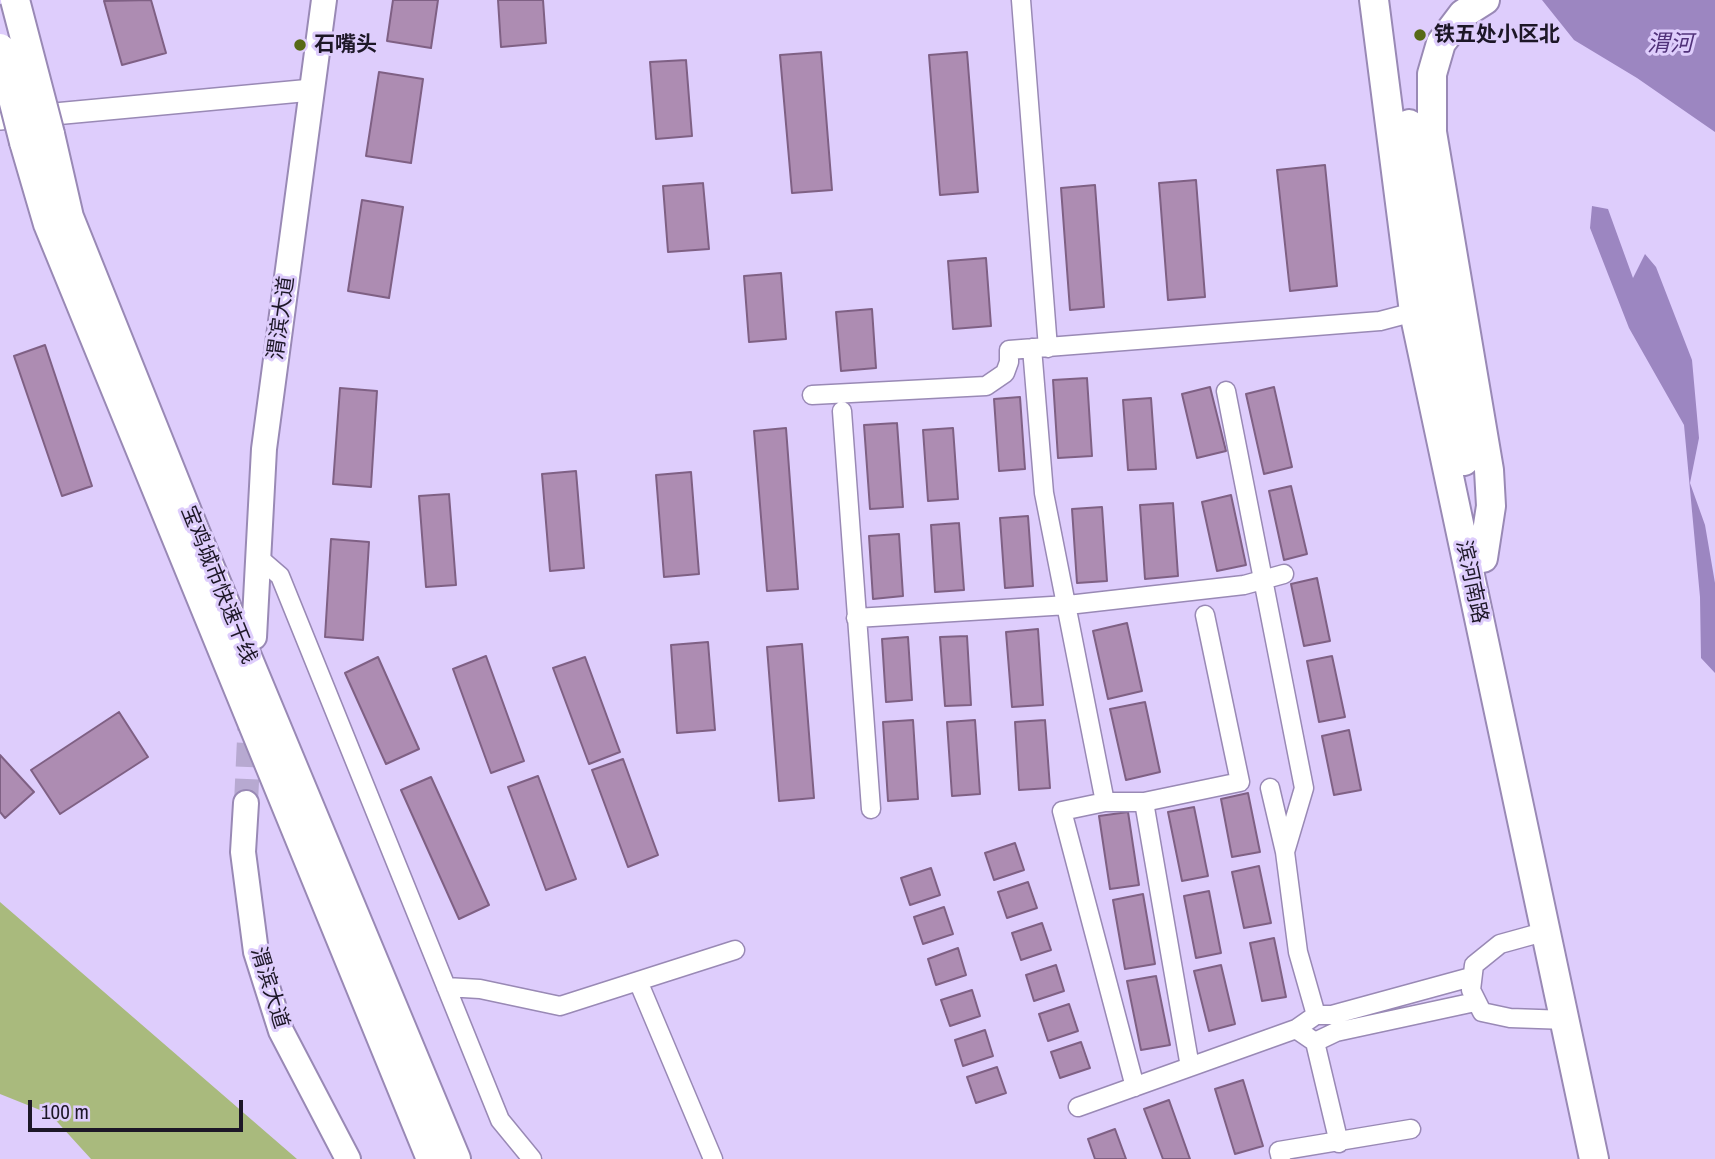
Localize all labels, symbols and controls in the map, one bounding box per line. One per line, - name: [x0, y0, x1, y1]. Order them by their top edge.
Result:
- place label: 铁五处小区北: [1434, 22, 1560, 48]
- marker: 铁五处小区北: [1412, 27, 1428, 43]
- water label: 渭河: [1647, 31, 1693, 59]
- place label: 石嘴头: [314, 32, 377, 58]
- marker: 石嘴头: [292, 37, 308, 53]
- street label: 渭滨大道: [264, 275, 300, 361]
- street label: 宝鸡城市快速干线: [175, 502, 261, 668]
- street label: 滨河南路: [1450, 538, 1492, 626]
- street label: 渭滨大道: [245, 944, 293, 1032]
- scale bar: [32, 1086, 247, 1130]
- text: 100 m: [41, 1097, 89, 1126]

